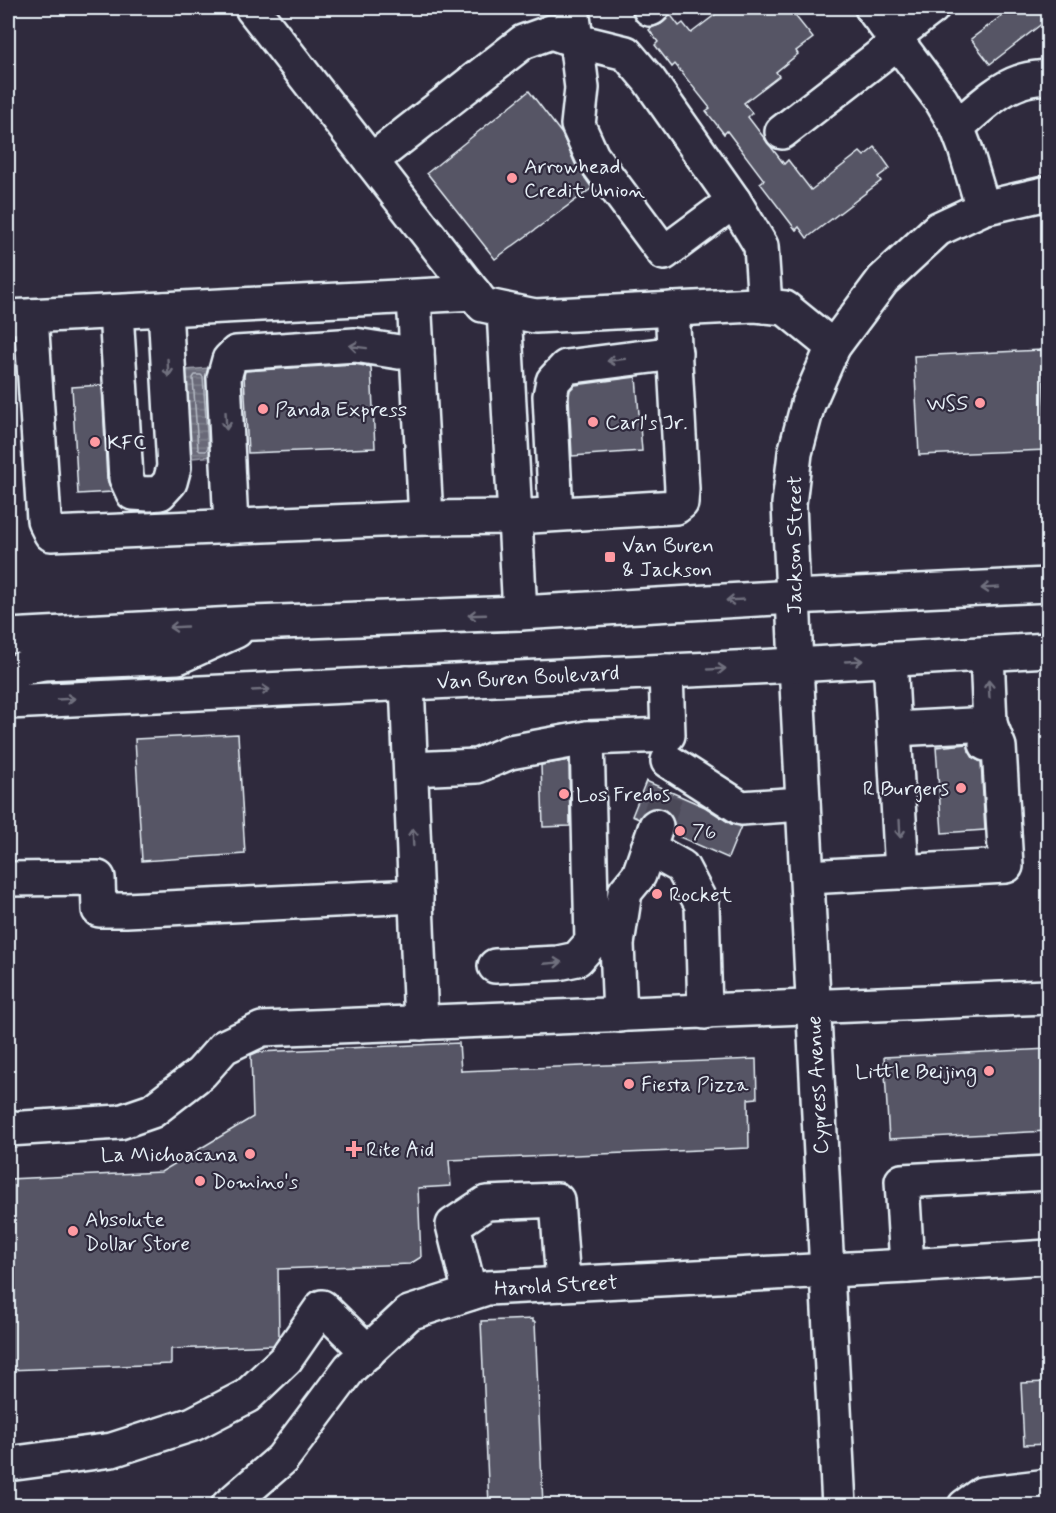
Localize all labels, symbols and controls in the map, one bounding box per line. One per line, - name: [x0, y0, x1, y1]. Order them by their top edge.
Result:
- place label: Arrowhead Credit Union: [524, 153, 645, 205]
- marker: Arrowhead Credit Union: [505, 171, 519, 185]
- one-way arrow: [349, 341, 369, 352]
- one-way arrow: [607, 355, 627, 366]
- one-way arrow: [163, 357, 174, 377]
- place label: WSS: [926, 390, 968, 418]
- place label: Panda Express: [275, 396, 407, 424]
- marker: WSS: [973, 396, 987, 410]
- marker: Panda Express: [256, 402, 270, 416]
- place label: Carl's Jr.: [605, 409, 688, 437]
- one-way arrow: [221, 411, 232, 431]
- marker: Carl's Jr.: [586, 415, 600, 429]
- place label: KFC: [107, 429, 147, 457]
- marker: KFC: [88, 435, 102, 449]
- street label: Jackson Street: [781, 475, 809, 615]
- place label: Van Buren & Jackson: [622, 532, 714, 584]
- marker: Van Buren & Jackson: [603, 550, 617, 564]
- one-way arrow: [981, 582, 1001, 593]
- one-way arrow: [725, 595, 745, 606]
- one-way arrow: [468, 609, 488, 620]
- one-way arrow: [168, 622, 188, 633]
- one-way arrow: [844, 656, 864, 667]
- street label: Van Buren Boulevard: [436, 659, 620, 697]
- one-way arrow: [707, 663, 727, 674]
- one-way arrow: [983, 679, 994, 699]
- one-way arrow: [250, 684, 270, 695]
- one-way arrow: [55, 694, 75, 705]
- place label: R Burgers: [863, 775, 949, 803]
- place label: Los Fredos: [576, 781, 670, 809]
- marker: R Burgers: [954, 781, 968, 795]
- marker: Los Fredos: [557, 787, 571, 801]
- place label: 76: [692, 818, 716, 846]
- one-way arrow: [894, 819, 905, 839]
- marker: 76: [673, 824, 687, 838]
- one-way arrow: [408, 828, 419, 848]
- place label: Rocket: [669, 881, 733, 909]
- marker: Rocket: [650, 887, 664, 901]
- one-way arrow: [543, 957, 563, 968]
- street label: Cypress Avenue: [800, 1015, 836, 1155]
- place label: Little Beijing: [855, 1058, 977, 1087]
- marker: Little Beijing: [982, 1064, 996, 1078]
- place label: Fiesta Pizza: [641, 1071, 749, 1099]
- marker: Fiesta Pizza: [622, 1077, 636, 1091]
- place label: Rite Aid: [366, 1136, 434, 1164]
- place label: La Michoacana: [101, 1141, 238, 1169]
- marker: Rite Aid: [347, 1142, 361, 1156]
- marker: La Michoacana: [243, 1147, 257, 1161]
- place label: Domino's: [212, 1168, 298, 1196]
- marker: Domino's: [193, 1174, 207, 1188]
- place label: Absolute Dollar Store: [85, 1206, 190, 1258]
- marker: Absolute Dollar Store: [66, 1224, 80, 1238]
- street label: Harold Street: [493, 1269, 619, 1303]

